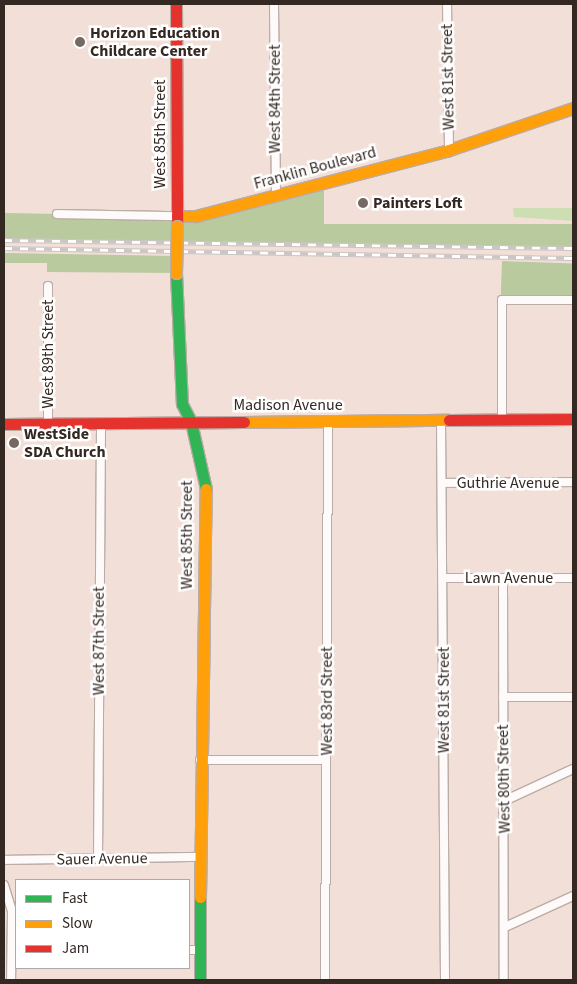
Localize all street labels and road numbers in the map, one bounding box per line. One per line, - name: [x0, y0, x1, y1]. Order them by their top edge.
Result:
- street label: West 81st Street: [437, 24, 459, 130]
- street label: West 84th Street: [265, 45, 285, 153]
- street label: West 85th Street: [150, 80, 170, 188]
- street label: Franklin Boulevard: [252, 142, 378, 194]
- street label: West 89th Street: [38, 300, 58, 408]
- street label: Madison Avenue: [233, 395, 343, 415]
- street label: Guthrie Avenue: [457, 473, 559, 493]
- street label: West 85th Street: [177, 481, 197, 589]
- street label: Lawn Avenue: [465, 568, 553, 588]
- street label: West 87th Street: [89, 587, 109, 695]
- street label: West 83rd Street: [317, 647, 337, 755]
- street label: West 81st Street: [434, 647, 454, 753]
- street label: West 80th Street: [493, 724, 515, 834]
- street label: Sauer Avenue: [56, 849, 148, 869]

